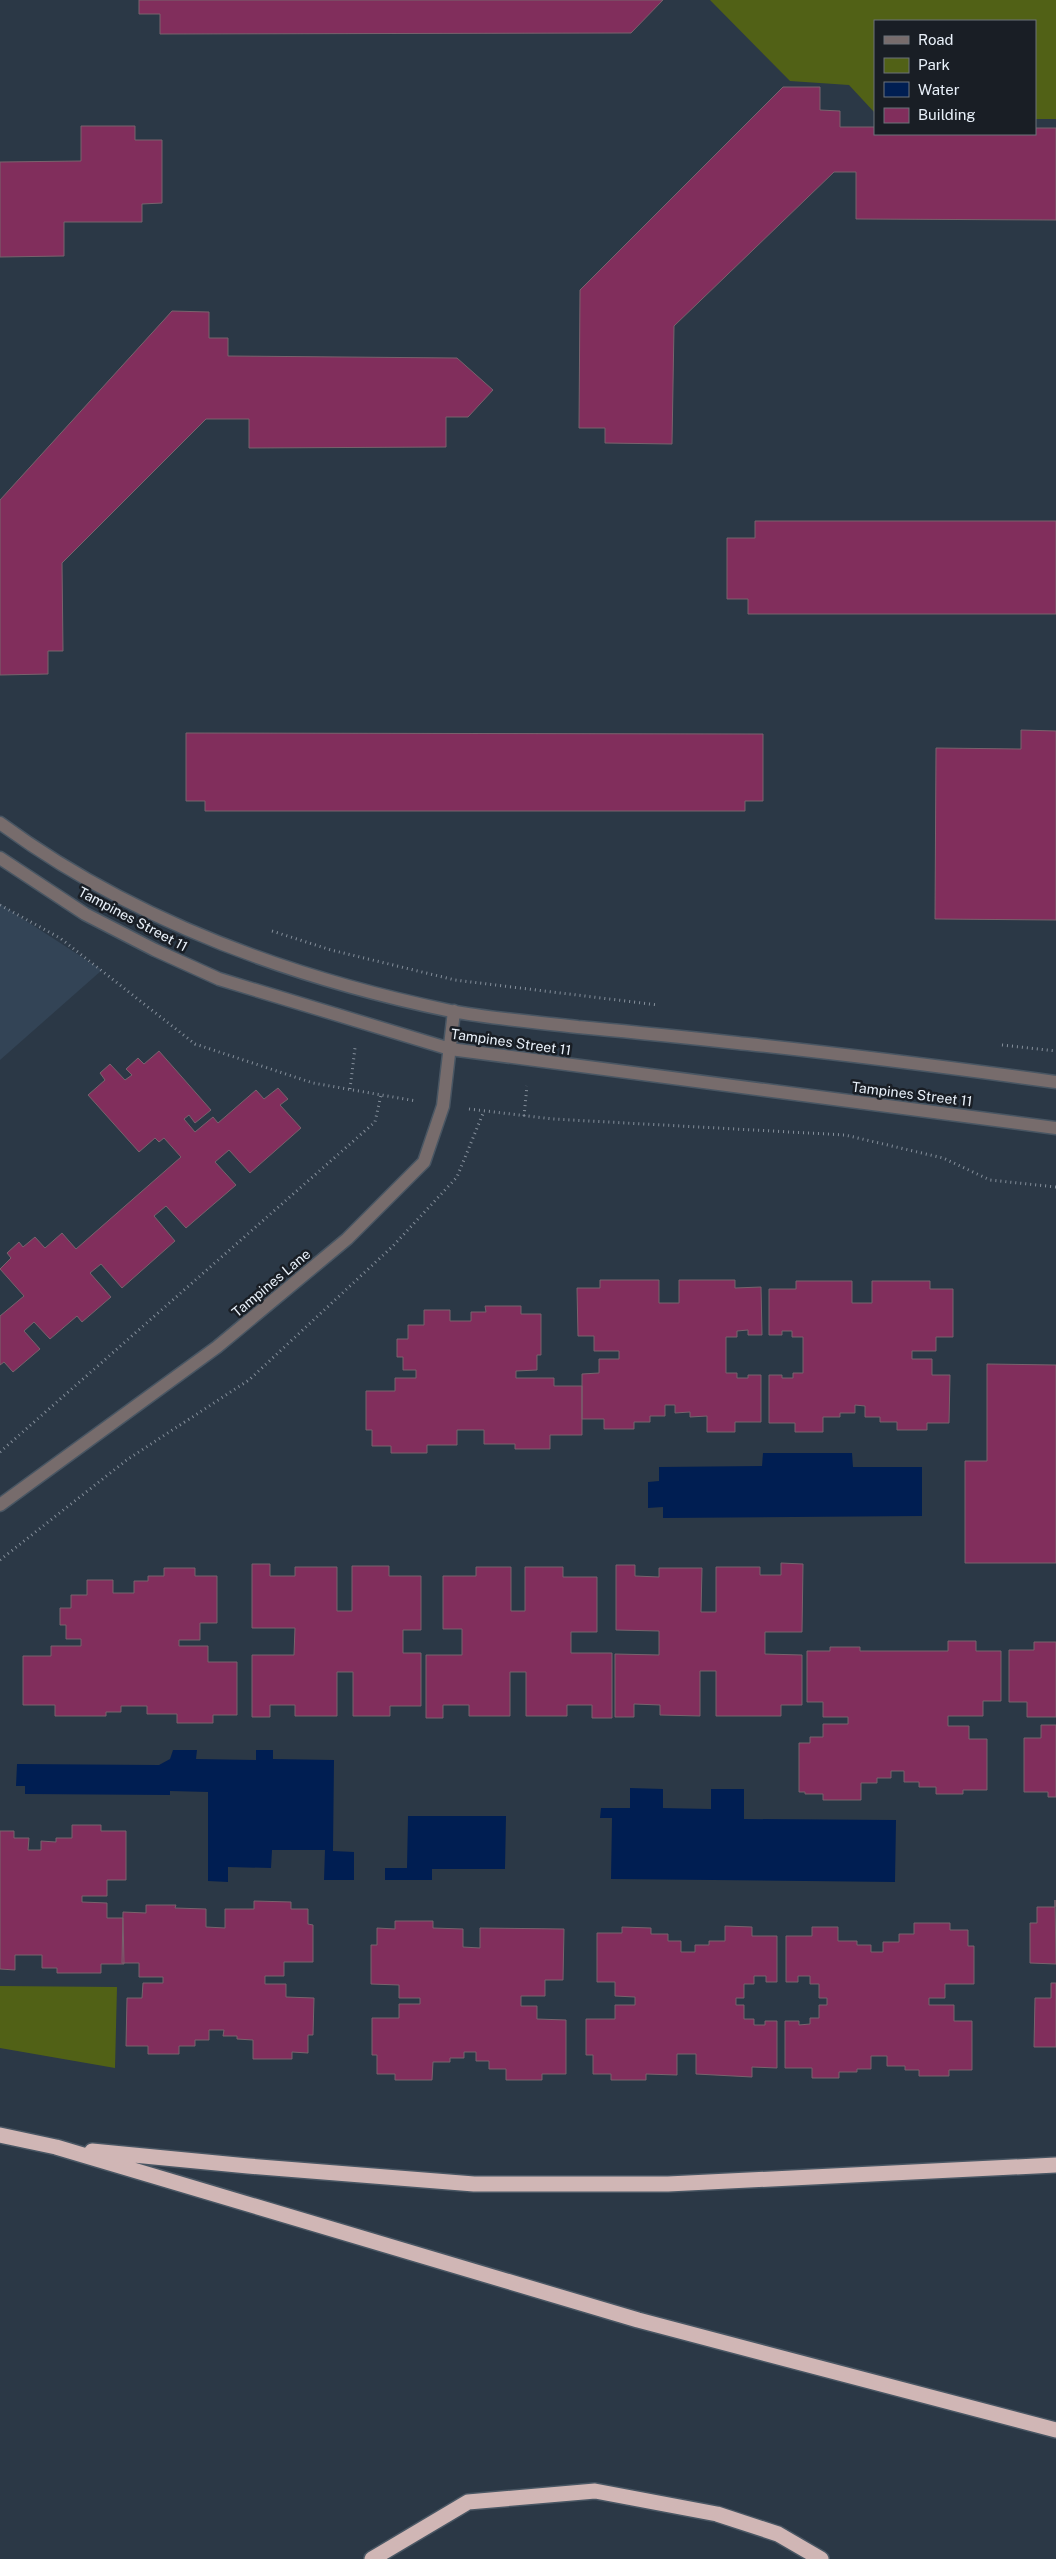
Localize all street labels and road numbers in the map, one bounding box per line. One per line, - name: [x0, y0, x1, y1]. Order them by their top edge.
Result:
- street label: Tampines Street 11: [76, 883, 190, 955]
- street label: Tampines Street 11: [450, 1026, 572, 1058]
- street label: Tampines Street 11: [851, 1079, 973, 1109]
- street label: Tampines Lane: [229, 1246, 313, 1320]

